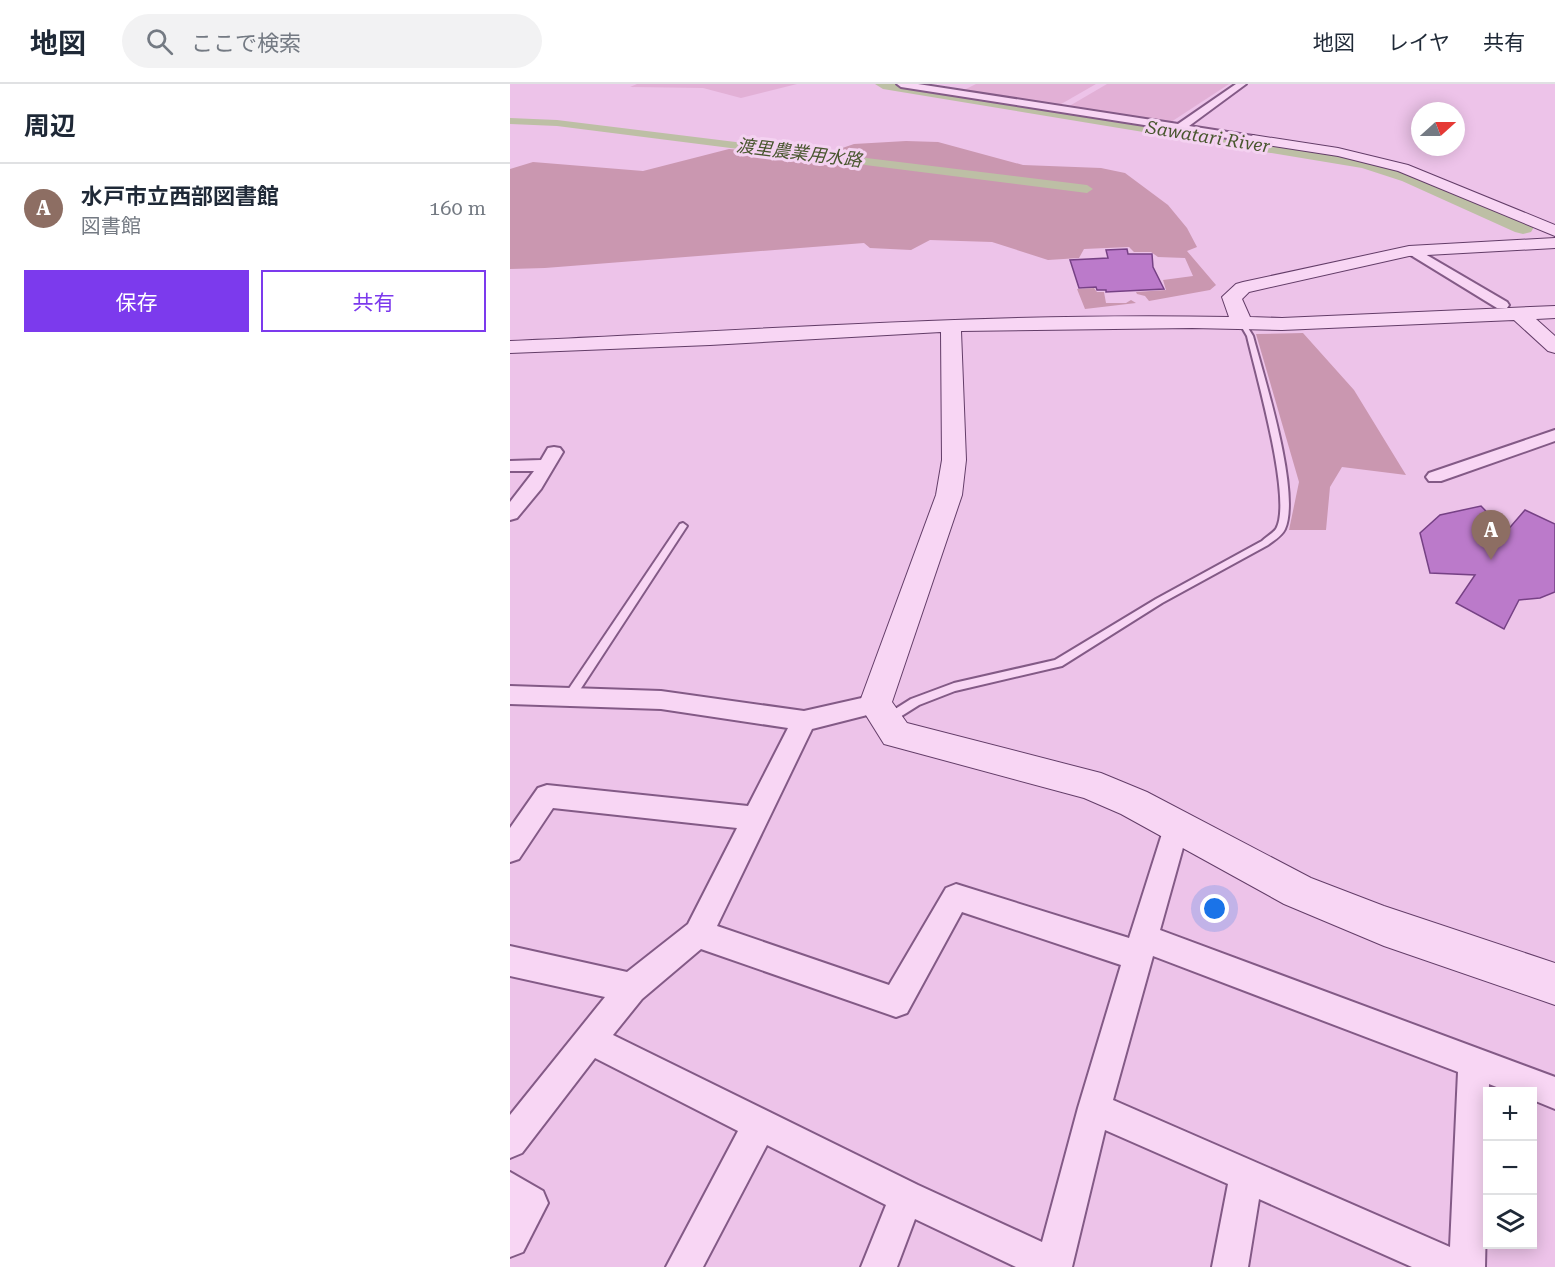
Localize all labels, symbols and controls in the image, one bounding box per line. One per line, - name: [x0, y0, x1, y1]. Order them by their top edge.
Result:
- search box: [122, 14, 542, 68]
- icon: search: [143, 25, 176, 58]
- text: 地図: [30, 27, 86, 60]
- text: ここで検索: [191, 31, 301, 56]
- text: 地図: [1313, 31, 1355, 55]
- text: レイヤ: [1388, 31, 1450, 55]
- text: 共有: [1483, 31, 1525, 55]
- north arrow: [1411, 102, 1465, 156]
- text: 周辺: [24, 111, 76, 141]
- water label: Sawatari River: [1144, 116, 1272, 157]
- water label: 渡里農業用水路: [735, 134, 865, 171]
- text: 水戸市立西部図書館: [81, 184, 279, 209]
- text: A: [36, 196, 51, 220]
- text: 160 m: [429, 196, 486, 220]
- text: 図書館: [81, 214, 141, 238]
- button: 保存: [24, 270, 249, 332]
- button: 共有: [261, 270, 486, 332]
- pin: A: [1472, 510, 1510, 560]
- your location: [1200, 894, 1229, 923]
- map controls: [1483, 1087, 1537, 1249]
- button: +: [1483, 1087, 1537, 1141]
- button: −: [1483, 1141, 1537, 1195]
- button: layers: [1483, 1195, 1537, 1249]

